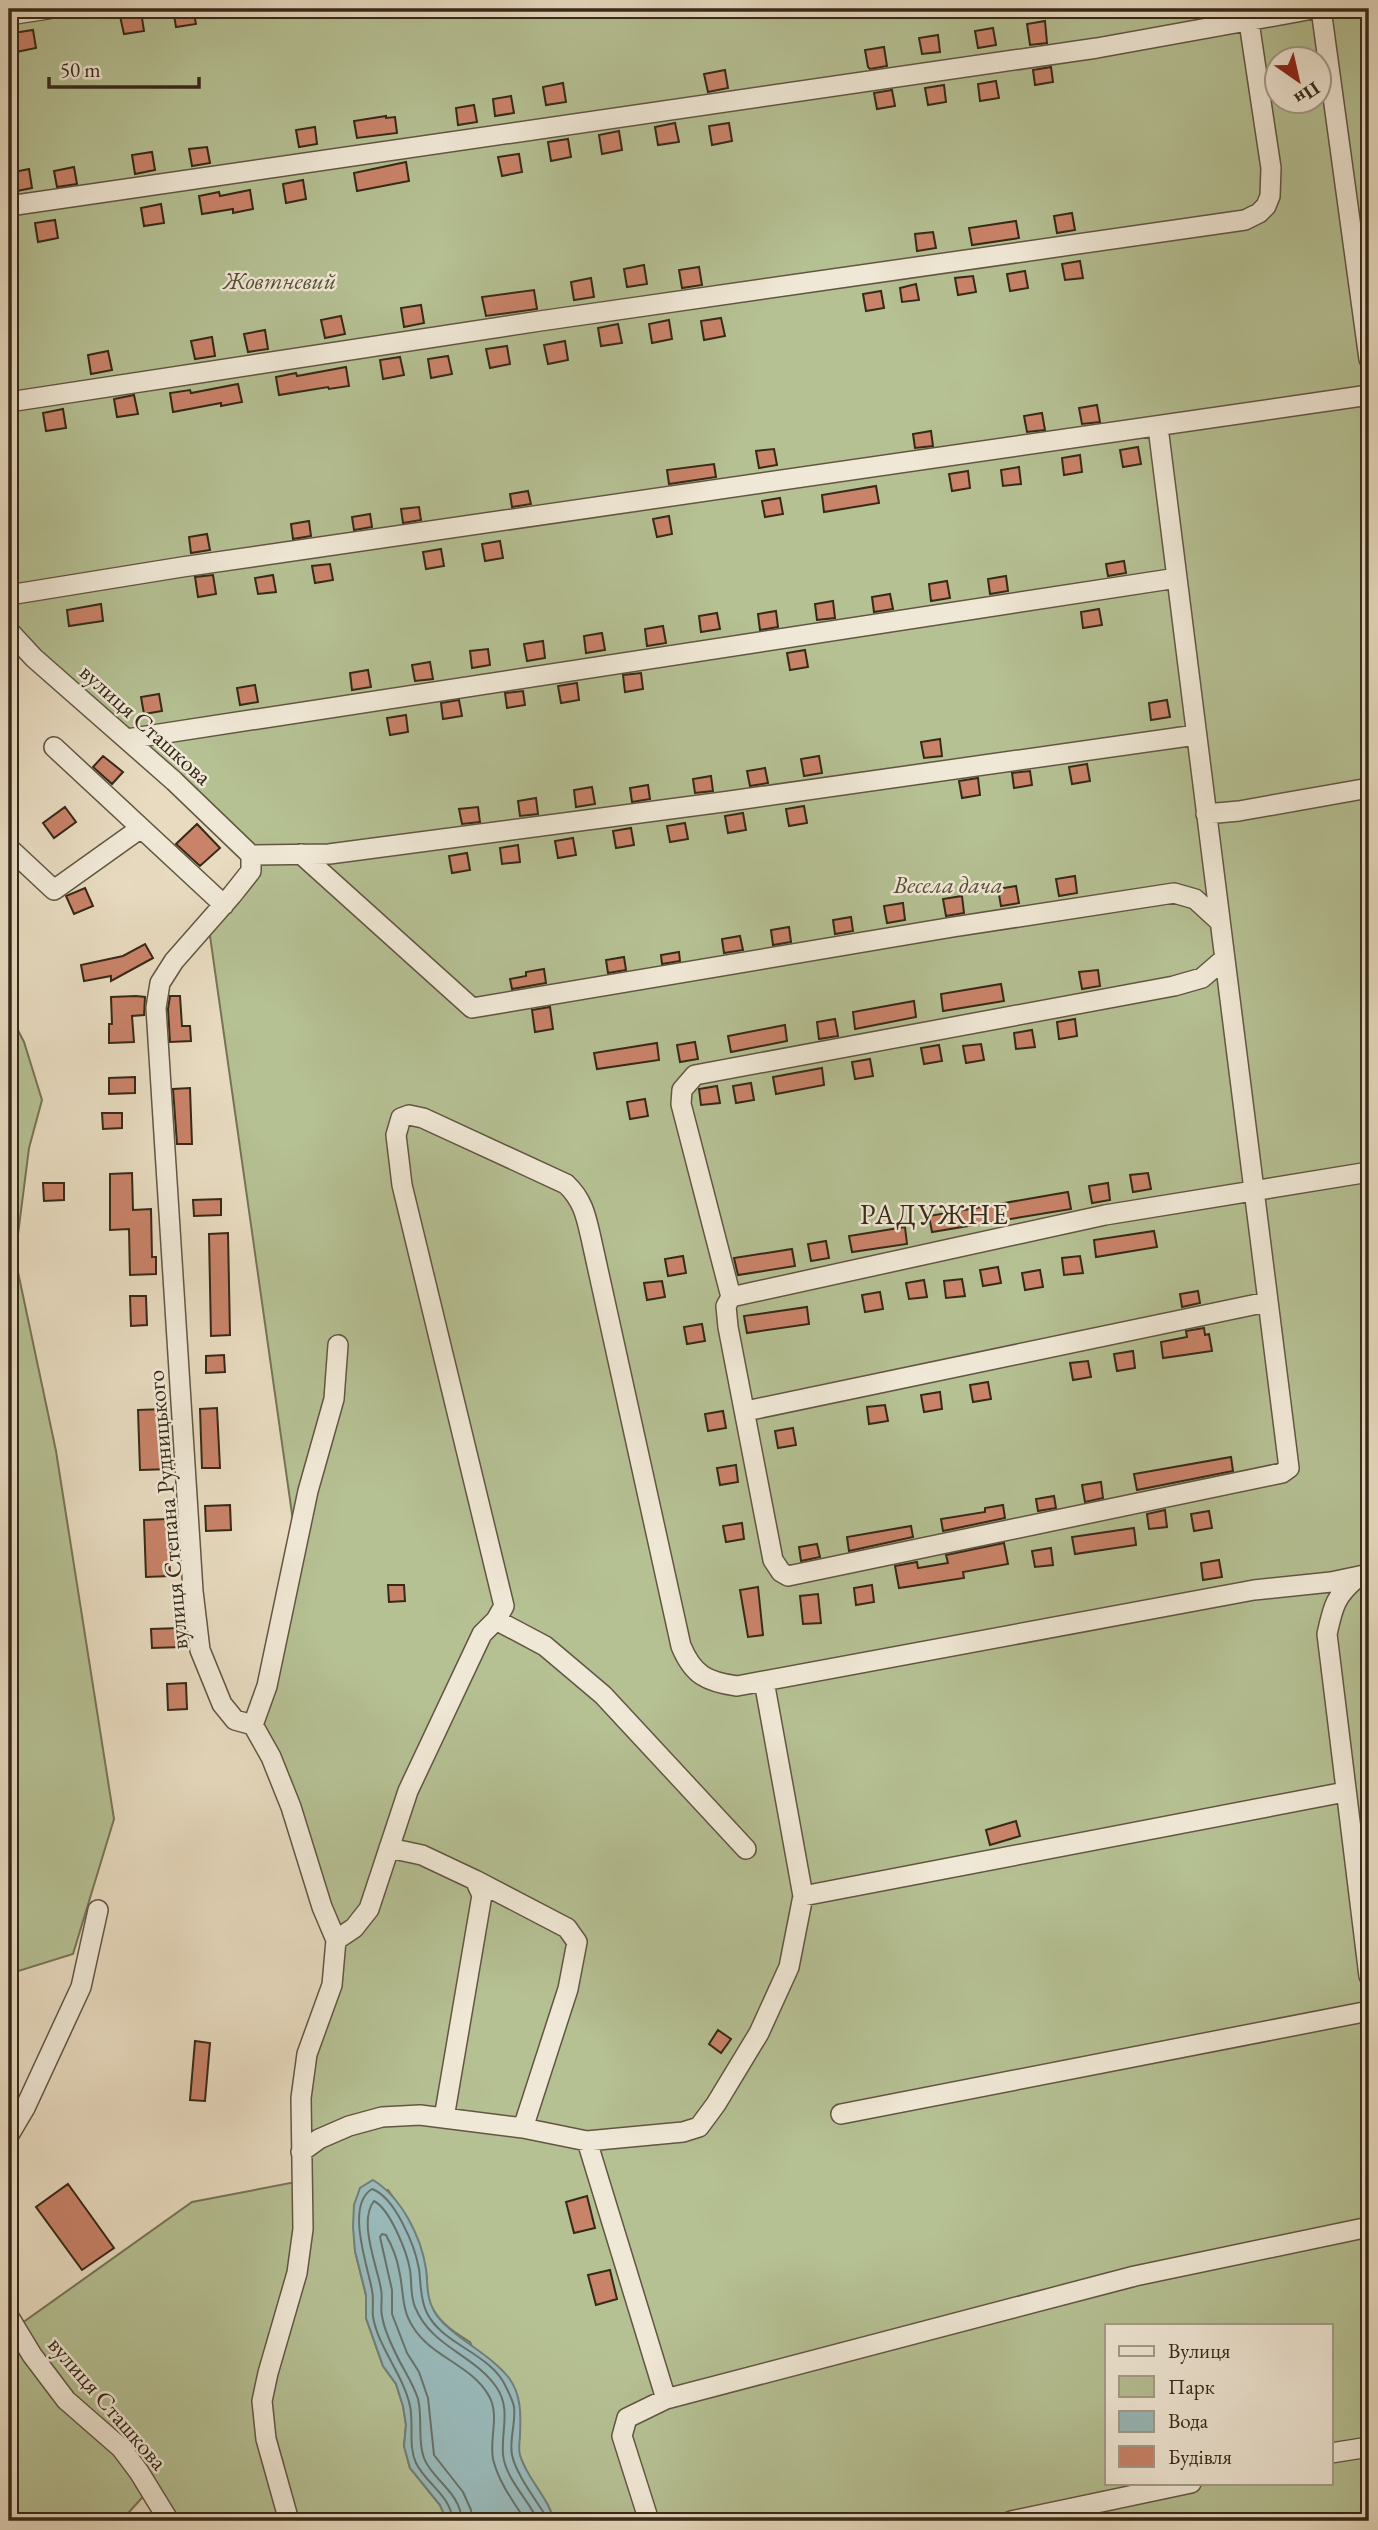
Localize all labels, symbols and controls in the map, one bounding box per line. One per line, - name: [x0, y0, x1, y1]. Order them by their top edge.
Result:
- scale bar: [49, 46, 200, 90]
- north arrow: [1262, 46, 1332, 116]
- text: 50 m: [60, 56, 101, 83]
- text: Пн: [1289, 76, 1325, 111]
- park label: Жовтневий: [222, 265, 336, 296]
- street label: вулиця Сташкова: [73, 656, 219, 792]
- park label: Весела дача: [892, 869, 1003, 900]
- district label: РАДУЖНЕ: [860, 1196, 1010, 1232]
- street label: вулиця Степана Рудницького: [139, 1369, 195, 1651]
- legend: [1105, 2324, 1332, 2484]
- street label: вулиця Сташкова: [41, 2330, 175, 2477]
- text: Вулиця: [1168, 2337, 1230, 2364]
- text: Парк: [1168, 2373, 1215, 2400]
- text: Вода: [1168, 2407, 1209, 2434]
- text: Будівля: [1168, 2443, 1232, 2470]

